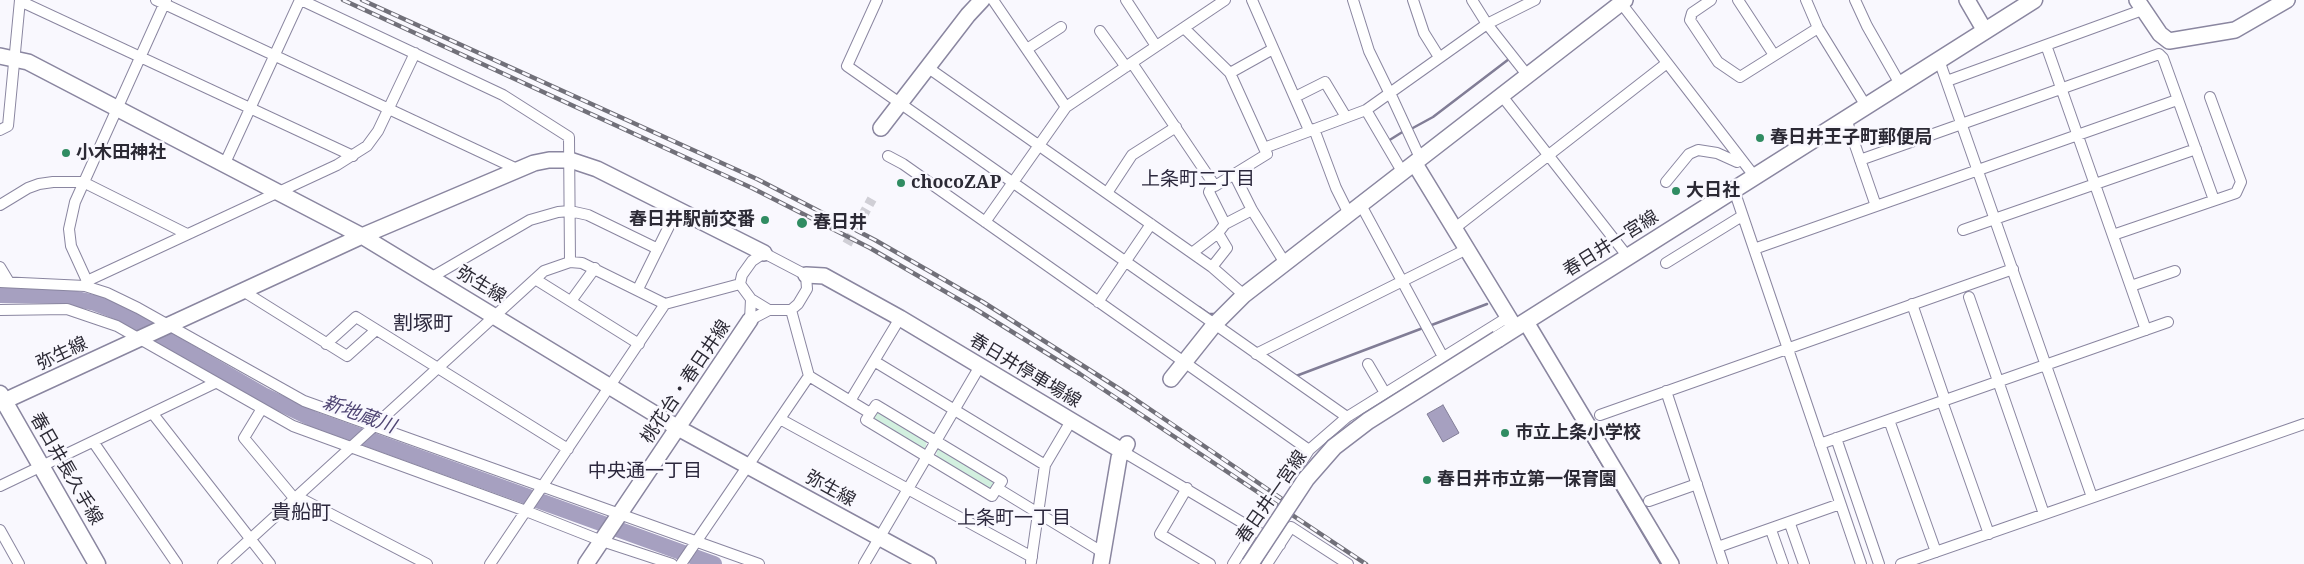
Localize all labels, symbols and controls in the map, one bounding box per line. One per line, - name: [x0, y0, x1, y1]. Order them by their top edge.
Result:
- place label: 春日井王子町郵便局: [1770, 127, 1932, 149]
- marker: 春日井王子町郵便局: [1754, 132, 1766, 144]
- place label: 小木田神社: [76, 142, 166, 164]
- marker: 小木田神社: [60, 147, 72, 159]
- district label: 上条町二丁目: [1141, 169, 1255, 191]
- place label: chocoZAP: [911, 172, 1001, 194]
- marker: chocoZAP: [895, 177, 907, 189]
- place label: 大日社: [1686, 180, 1740, 202]
- marker: 大日社: [1670, 185, 1682, 197]
- street label: 春日井一宮線: [1559, 206, 1663, 282]
- place label: 春日井駅前交番: [629, 209, 755, 231]
- place label: 春日井: [813, 212, 867, 234]
- marker: 春日井駅前交番: [759, 214, 771, 226]
- marker: 春日井: [795, 216, 809, 230]
- street label: 弥生線: [452, 262, 510, 308]
- district label: 割塚町: [393, 312, 453, 336]
- street label: 桃花台・春日井線: [637, 316, 735, 448]
- street label: 春日井停車場線: [965, 329, 1085, 413]
- street label: 弥生線: [33, 333, 91, 375]
- water label: 新地蔵川: [319, 391, 399, 439]
- street label: 春日井長久手線: [25, 409, 107, 529]
- place label: 市立上条小学校: [1515, 422, 1641, 444]
- marker: 市立上条小学校: [1499, 427, 1511, 439]
- street label: 春日井一宮線: [1232, 447, 1312, 547]
- district label: 中央通一丁目: [588, 461, 702, 483]
- street label: 弥生線: [801, 466, 859, 512]
- place label: 春日井市立第一保育園: [1437, 469, 1617, 491]
- marker: 春日井市立第一保育園: [1421, 474, 1433, 486]
- district label: 貴船町: [271, 501, 331, 525]
- district label: 上条町一丁目: [957, 508, 1071, 530]

